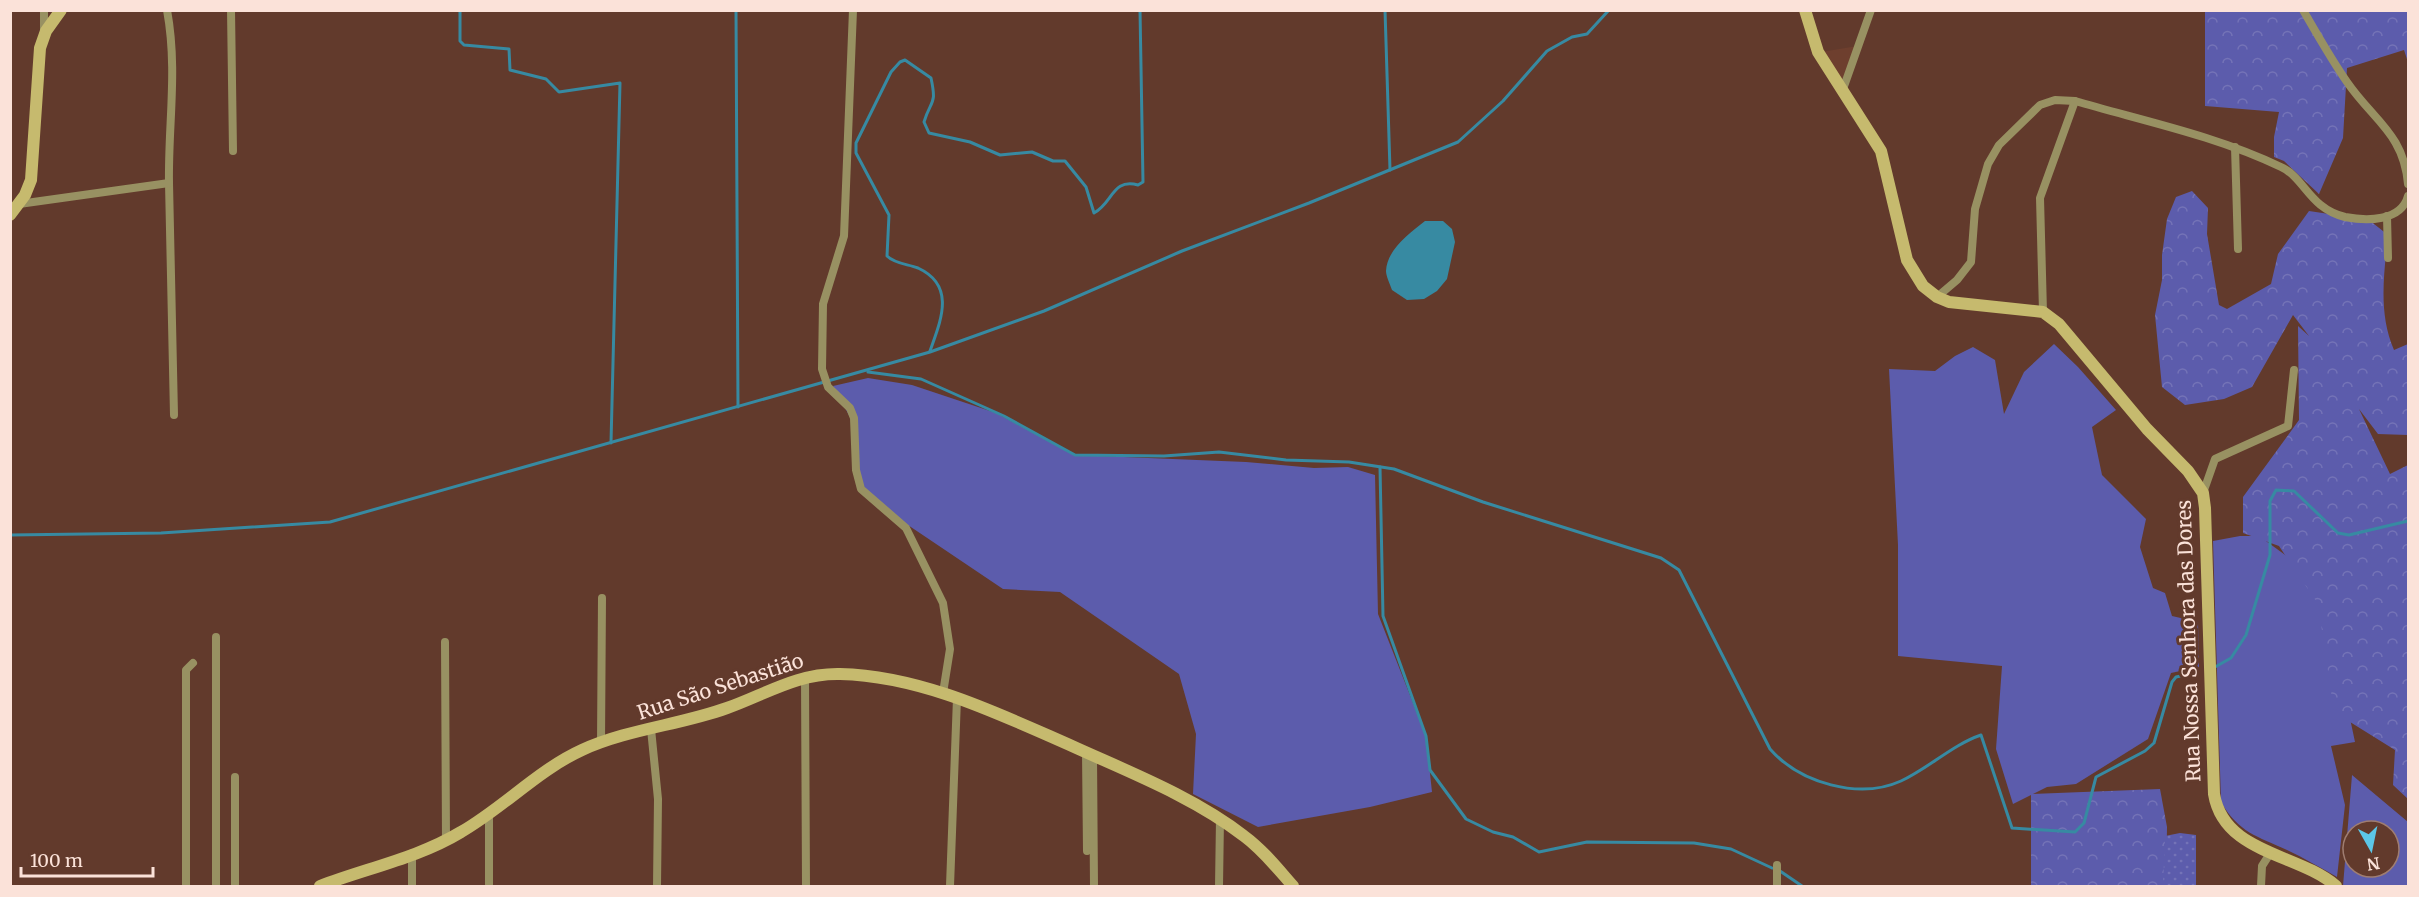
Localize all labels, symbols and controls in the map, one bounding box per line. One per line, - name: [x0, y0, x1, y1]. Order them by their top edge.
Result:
- street label: Rua Nossa Senhora das Dores: [2171, 499, 2205, 783]
- street label: Rua São Sebastião: [634, 647, 807, 725]
- north arrow: [2341, 819, 2401, 879]
- scale bar: [21, 840, 153, 878]
- text: 100 m: [30, 849, 83, 872]
- text: N: [2365, 853, 2381, 875]

